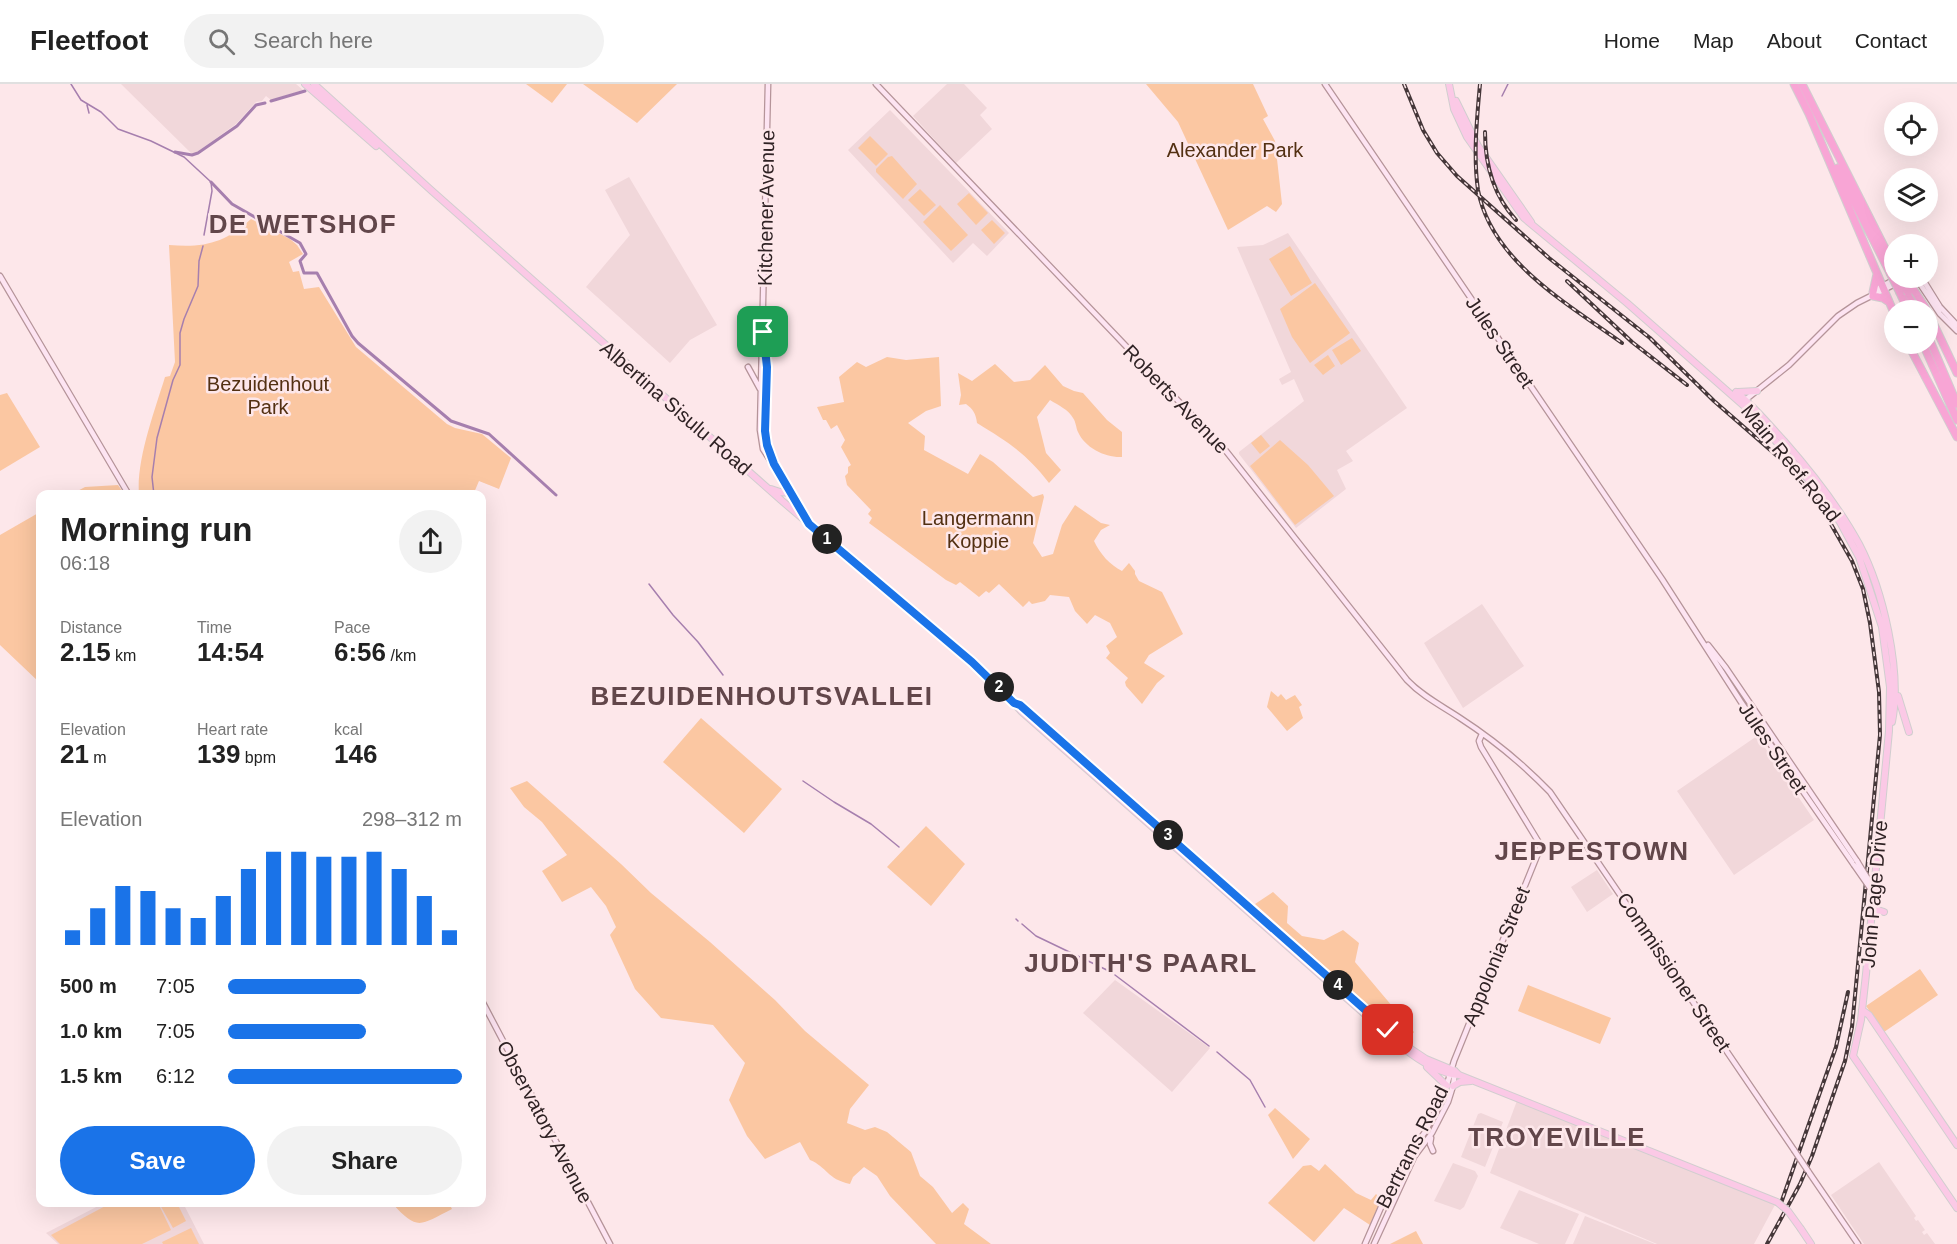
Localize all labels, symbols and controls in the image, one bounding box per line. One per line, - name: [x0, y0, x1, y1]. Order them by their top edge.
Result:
- search box: [184, 14, 604, 68]
- text: Fleetfoot: [30, 25, 148, 56]
- icon: search: [205, 25, 238, 58]
- text: Search here: [253, 28, 373, 53]
- text: Home: [1604, 29, 1660, 52]
- text: Map: [1693, 29, 1734, 52]
- text: About: [1767, 29, 1822, 52]
- text: Contact: [1855, 29, 1927, 52]
- map controls: [1884, 102, 1938, 354]
- button: locate: [1884, 102, 1938, 156]
- street label: Kitchener Avenue: [754, 130, 778, 286]
- park label: Alexander Park: [1167, 139, 1304, 161]
- button: layers: [1884, 168, 1938, 222]
- district label: DE WETSHOF: [209, 209, 397, 239]
- button: +: [1884, 234, 1938, 288]
- street label: Jules Street: [1461, 292, 1539, 392]
- button: −: [1884, 300, 1938, 354]
- pin: [737, 306, 788, 357]
- icon: arrive: [746, 315, 779, 348]
- street label: Albertina Sisulu Road: [596, 337, 756, 479]
- street label: Roberts Avenue: [1119, 340, 1233, 458]
- park label: Bezuidenhout Park: [207, 373, 330, 418]
- street label: Main Reef Road: [1737, 400, 1845, 526]
- park label: Langermann Koppie: [922, 507, 1034, 552]
- button: share: [399, 510, 462, 573]
- text: Morning run: [60, 511, 252, 548]
- pin: 1: [812, 524, 842, 554]
- text: 1: [823, 530, 831, 547]
- text: 06:18: [60, 552, 110, 574]
- text: Distance: [60, 619, 122, 636]
- text: Time: [197, 619, 232, 636]
- text: Pace: [334, 619, 370, 636]
- text: 2.15: [60, 637, 111, 667]
- text: 14:54: [197, 637, 264, 667]
- text: 6:56: [334, 637, 386, 667]
- text: km: [111, 647, 136, 664]
- text: /km: [386, 647, 416, 664]
- pin: 2: [984, 672, 1014, 702]
- text: 2: [995, 678, 1003, 695]
- district label: BEZUIDENHOUTSVALLEI: [591, 681, 933, 711]
- street label: Jules Street: [1734, 698, 1812, 798]
- text: Elevation: [60, 721, 126, 738]
- text: Heart rate: [197, 721, 268, 738]
- text: kcal: [334, 721, 362, 738]
- text: 21: [60, 739, 89, 769]
- text: 139: [197, 739, 240, 769]
- text: 146: [334, 739, 377, 769]
- text: m: [89, 749, 107, 766]
- text: bpm: [240, 749, 276, 766]
- text: Elevation: [60, 808, 142, 830]
- text: 298–312 m: [362, 808, 462, 830]
- street label: John Page Drive: [1857, 819, 1891, 969]
- pin: 3: [1153, 820, 1183, 850]
- text: 3: [1164, 826, 1172, 843]
- district label: JEPPESTOWN: [1494, 836, 1690, 866]
- street label: Appolonia Street: [1458, 883, 1534, 1029]
- street label: Commissioner Street: [1613, 888, 1736, 1056]
- district label: JUDITH'S PAARL: [1024, 948, 1258, 978]
- pin: 4: [1323, 970, 1353, 1000]
- text: 500 m: [60, 975, 117, 997]
- text: 7:05: [156, 975, 195, 997]
- text: 4: [1334, 976, 1342, 993]
- pin: [1362, 1004, 1413, 1055]
- icon: check: [1371, 1013, 1404, 1046]
- text: 1.0 km: [60, 1020, 122, 1042]
- text: 7:05: [156, 1020, 195, 1042]
- street label: Observatory Avenue: [493, 1037, 597, 1207]
- text: 1.5 km: [60, 1065, 122, 1087]
- text: 6:12: [156, 1065, 195, 1087]
- street label: Bertrams Road: [1372, 1082, 1452, 1212]
- district label: TROYEVILLE: [1468, 1122, 1646, 1152]
- button: Save: [60, 1126, 255, 1195]
- button: Share: [267, 1126, 462, 1195]

